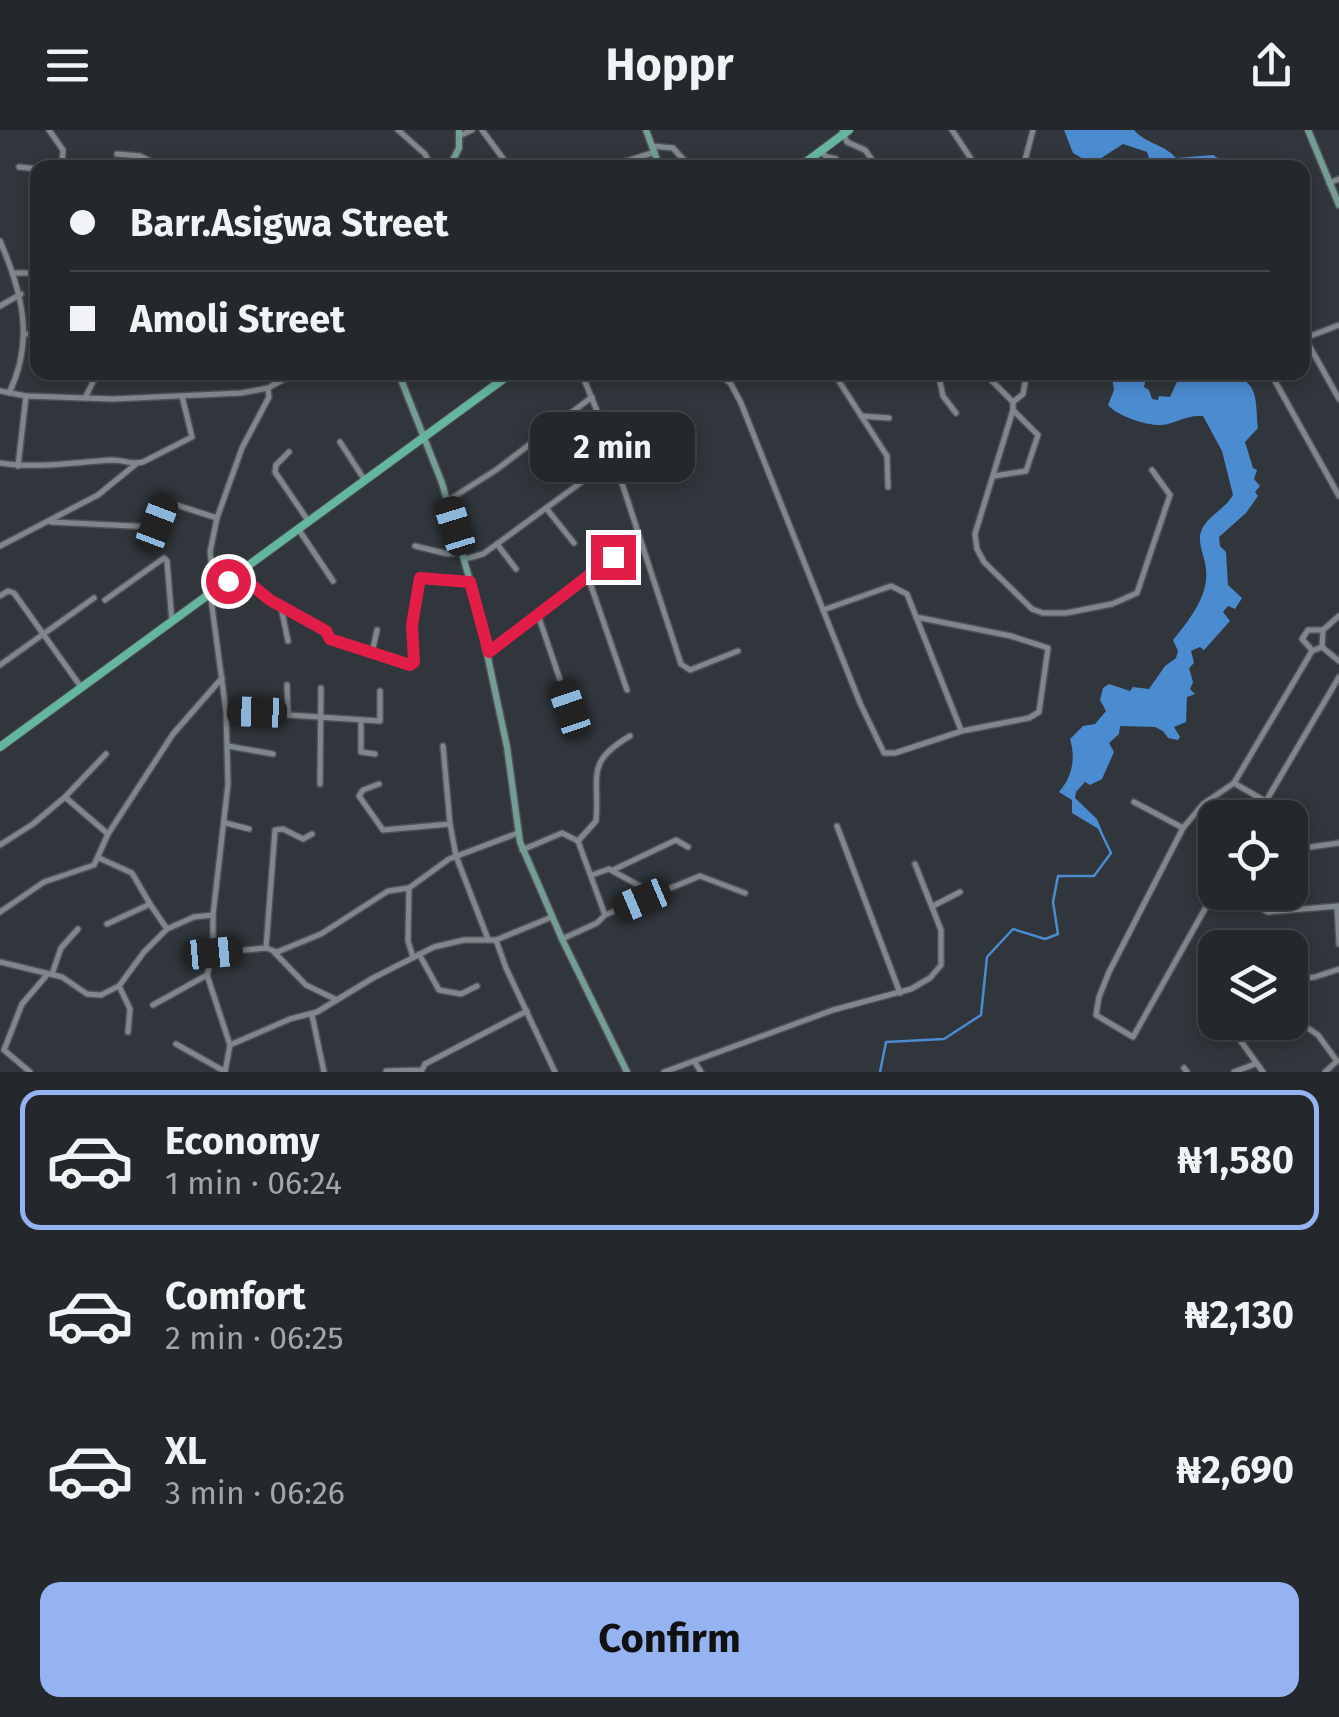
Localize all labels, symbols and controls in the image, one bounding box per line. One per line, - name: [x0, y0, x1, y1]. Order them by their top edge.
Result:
- icon: menu: [40, 38, 95, 93]
- text: Hoppr: [605, 38, 734, 92]
- icon: share: [1244, 38, 1299, 93]
- text: Barr.Asigwa Street: [130, 200, 448, 246]
- text: Amoli Street: [130, 296, 345, 342]
- callout: 2 min: [530, 412, 696, 482]
- text: 2 min: [573, 428, 652, 466]
- car: [132, 490, 182, 556]
- car: [432, 493, 478, 559]
- route end: [591, 535, 636, 580]
- route start: [206, 559, 251, 604]
- car: [546, 676, 594, 742]
- car: [226, 696, 288, 728]
- map controls: [1198, 800, 1308, 1040]
- button: locate: [1198, 800, 1308, 910]
- car: [609, 874, 675, 926]
- button: layers: [1198, 930, 1308, 1040]
- car: [182, 935, 244, 971]
- icon: car: [45, 1115, 135, 1205]
- text: Economy: [165, 1118, 320, 1164]
- text: ₦1,580: [1177, 1137, 1294, 1183]
- text: 1 min · 06:24: [165, 1164, 342, 1202]
- icon: car: [45, 1270, 135, 1360]
- text: Comfort: [165, 1273, 306, 1319]
- text: ₦2,130: [1184, 1292, 1294, 1338]
- text: 2 min · 06:25: [165, 1319, 344, 1357]
- icon: car: [45, 1425, 135, 1515]
- text: XL: [165, 1428, 207, 1474]
- text: ₦2,690: [1176, 1447, 1294, 1493]
- text: 3 min · 06:26: [165, 1474, 345, 1512]
- button: Confirm: [40, 1582, 1299, 1697]

